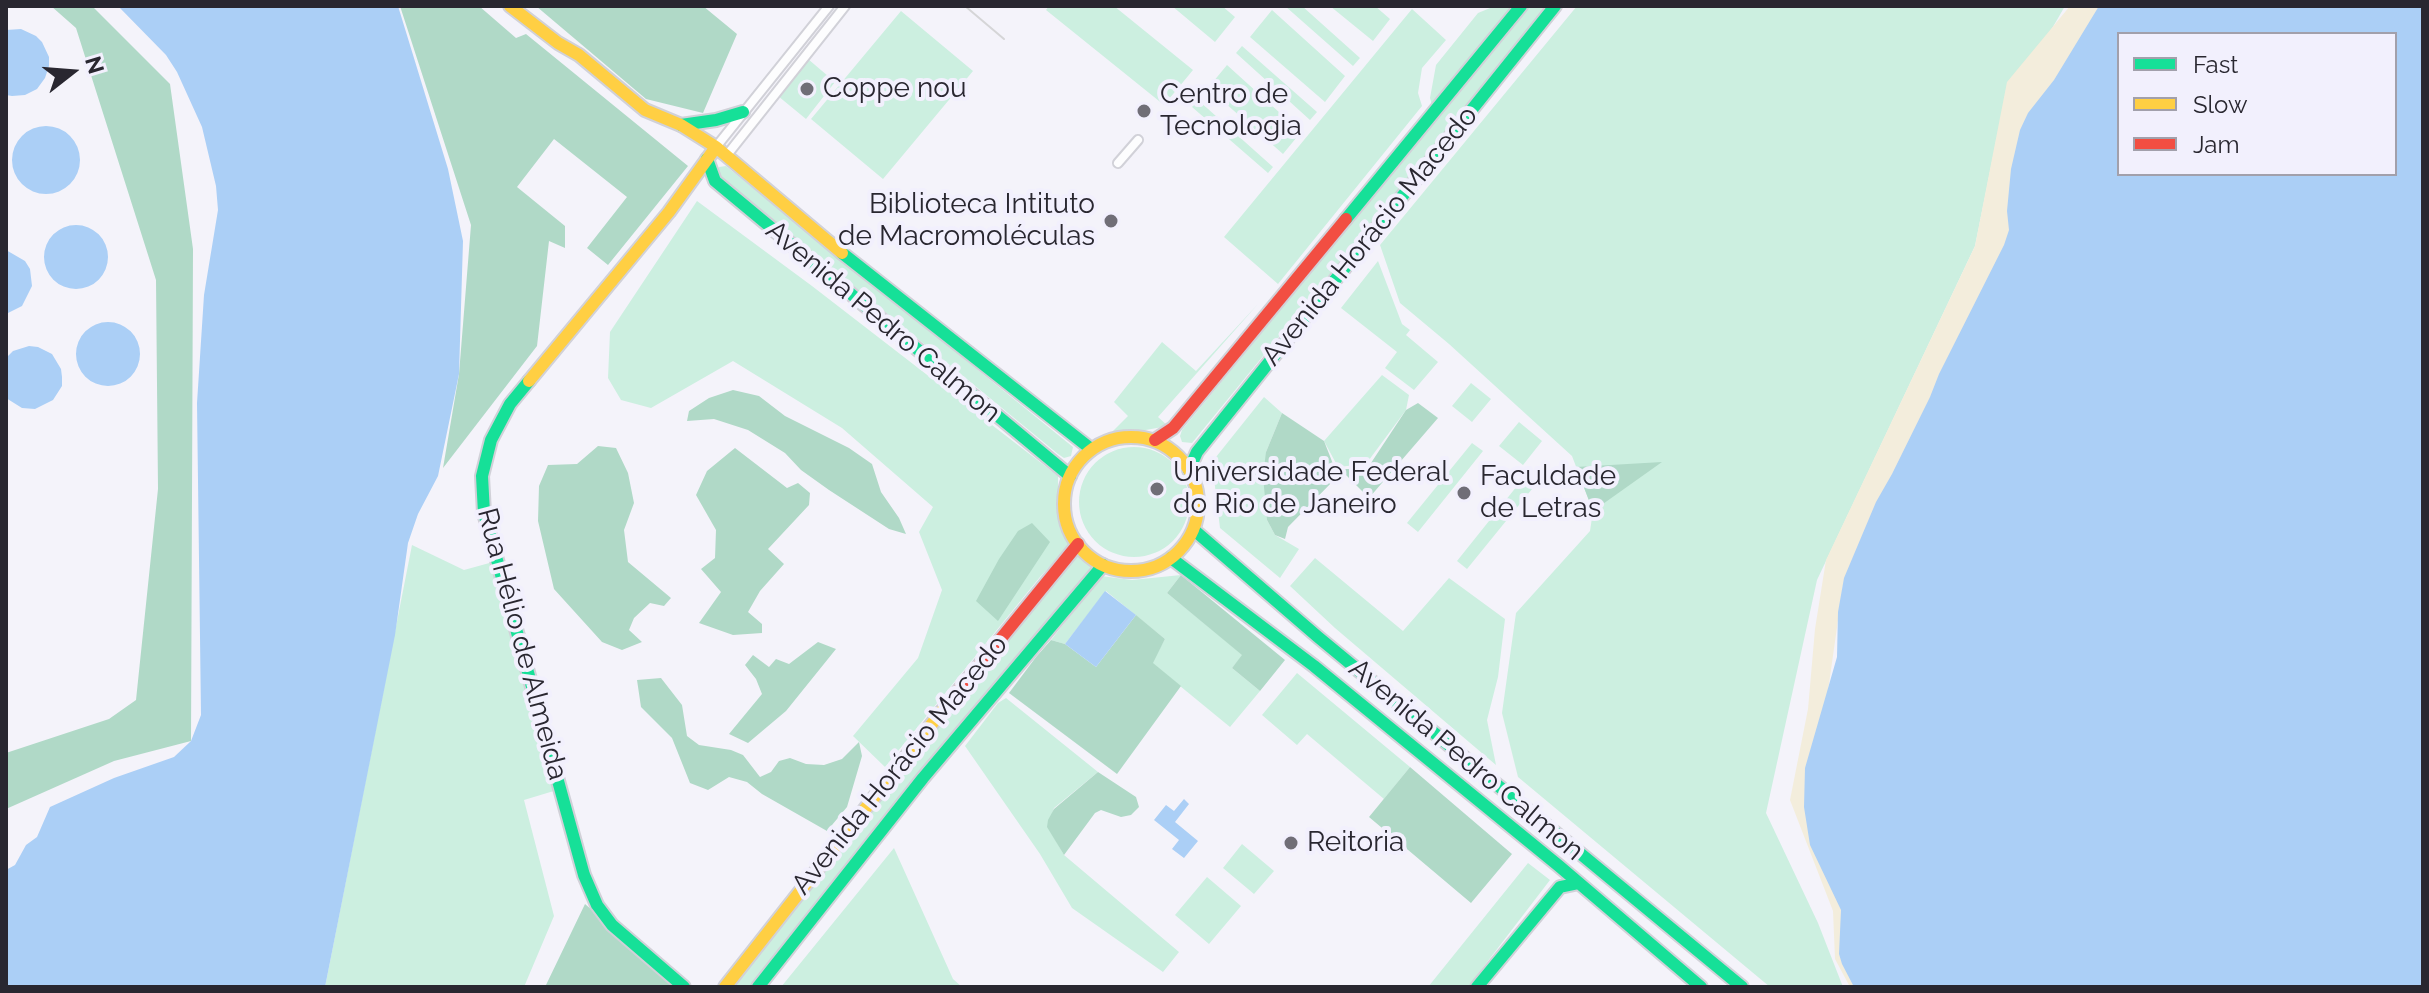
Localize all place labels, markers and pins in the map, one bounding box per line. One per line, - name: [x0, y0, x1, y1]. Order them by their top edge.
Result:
- place label: Coppe nou: [823, 72, 967, 106]
- place label: Centro de Tecnologia: [1160, 78, 1302, 144]
- marker: Coppe nou: [798, 80, 816, 98]
- marker: Centro de Tecnologia: [1135, 102, 1153, 120]
- place label: Biblioteca Intituto de Macromoléculas: [838, 188, 1095, 254]
- marker: Biblioteca Intituto de Macromoléculas: [1102, 212, 1120, 230]
- place label: Universidade Federal do Rio de Janeiro: [1173, 456, 1449, 522]
- place label: Faculdade de Letras: [1480, 460, 1616, 526]
- marker: Universidade Federal do Rio de Janeiro: [1148, 480, 1166, 498]
- marker: Faculdade de Letras: [1455, 484, 1473, 502]
- place label: Reitoria: [1307, 826, 1404, 860]
- marker: Reitoria: [1282, 834, 1300, 852]

